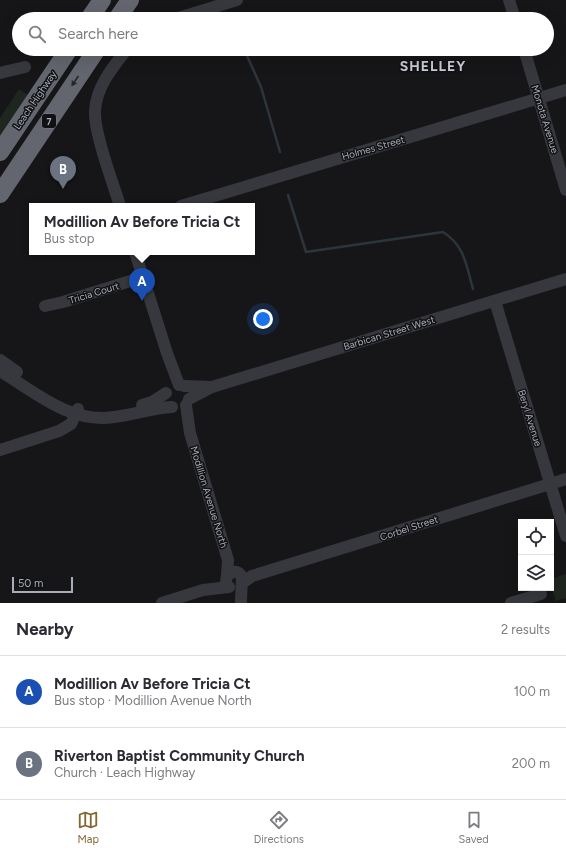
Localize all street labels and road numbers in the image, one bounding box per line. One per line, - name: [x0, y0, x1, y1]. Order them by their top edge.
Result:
- street label: Leach Highway: [10, 67, 60, 132]
- street label: Monota Avenue: [528, 83, 562, 155]
- road number: 7: [42, 114, 56, 128]
- street label: Holmes Street: [340, 133, 406, 163]
- street label: Tricia Court: [67, 279, 121, 307]
- street label: Barbican Street West: [342, 313, 436, 353]
- street label: Beryl Avenue: [515, 388, 545, 448]
- street label: Modillion Avenue North: [187, 445, 231, 550]
- street label: Corbel Street: [378, 512, 440, 544]

